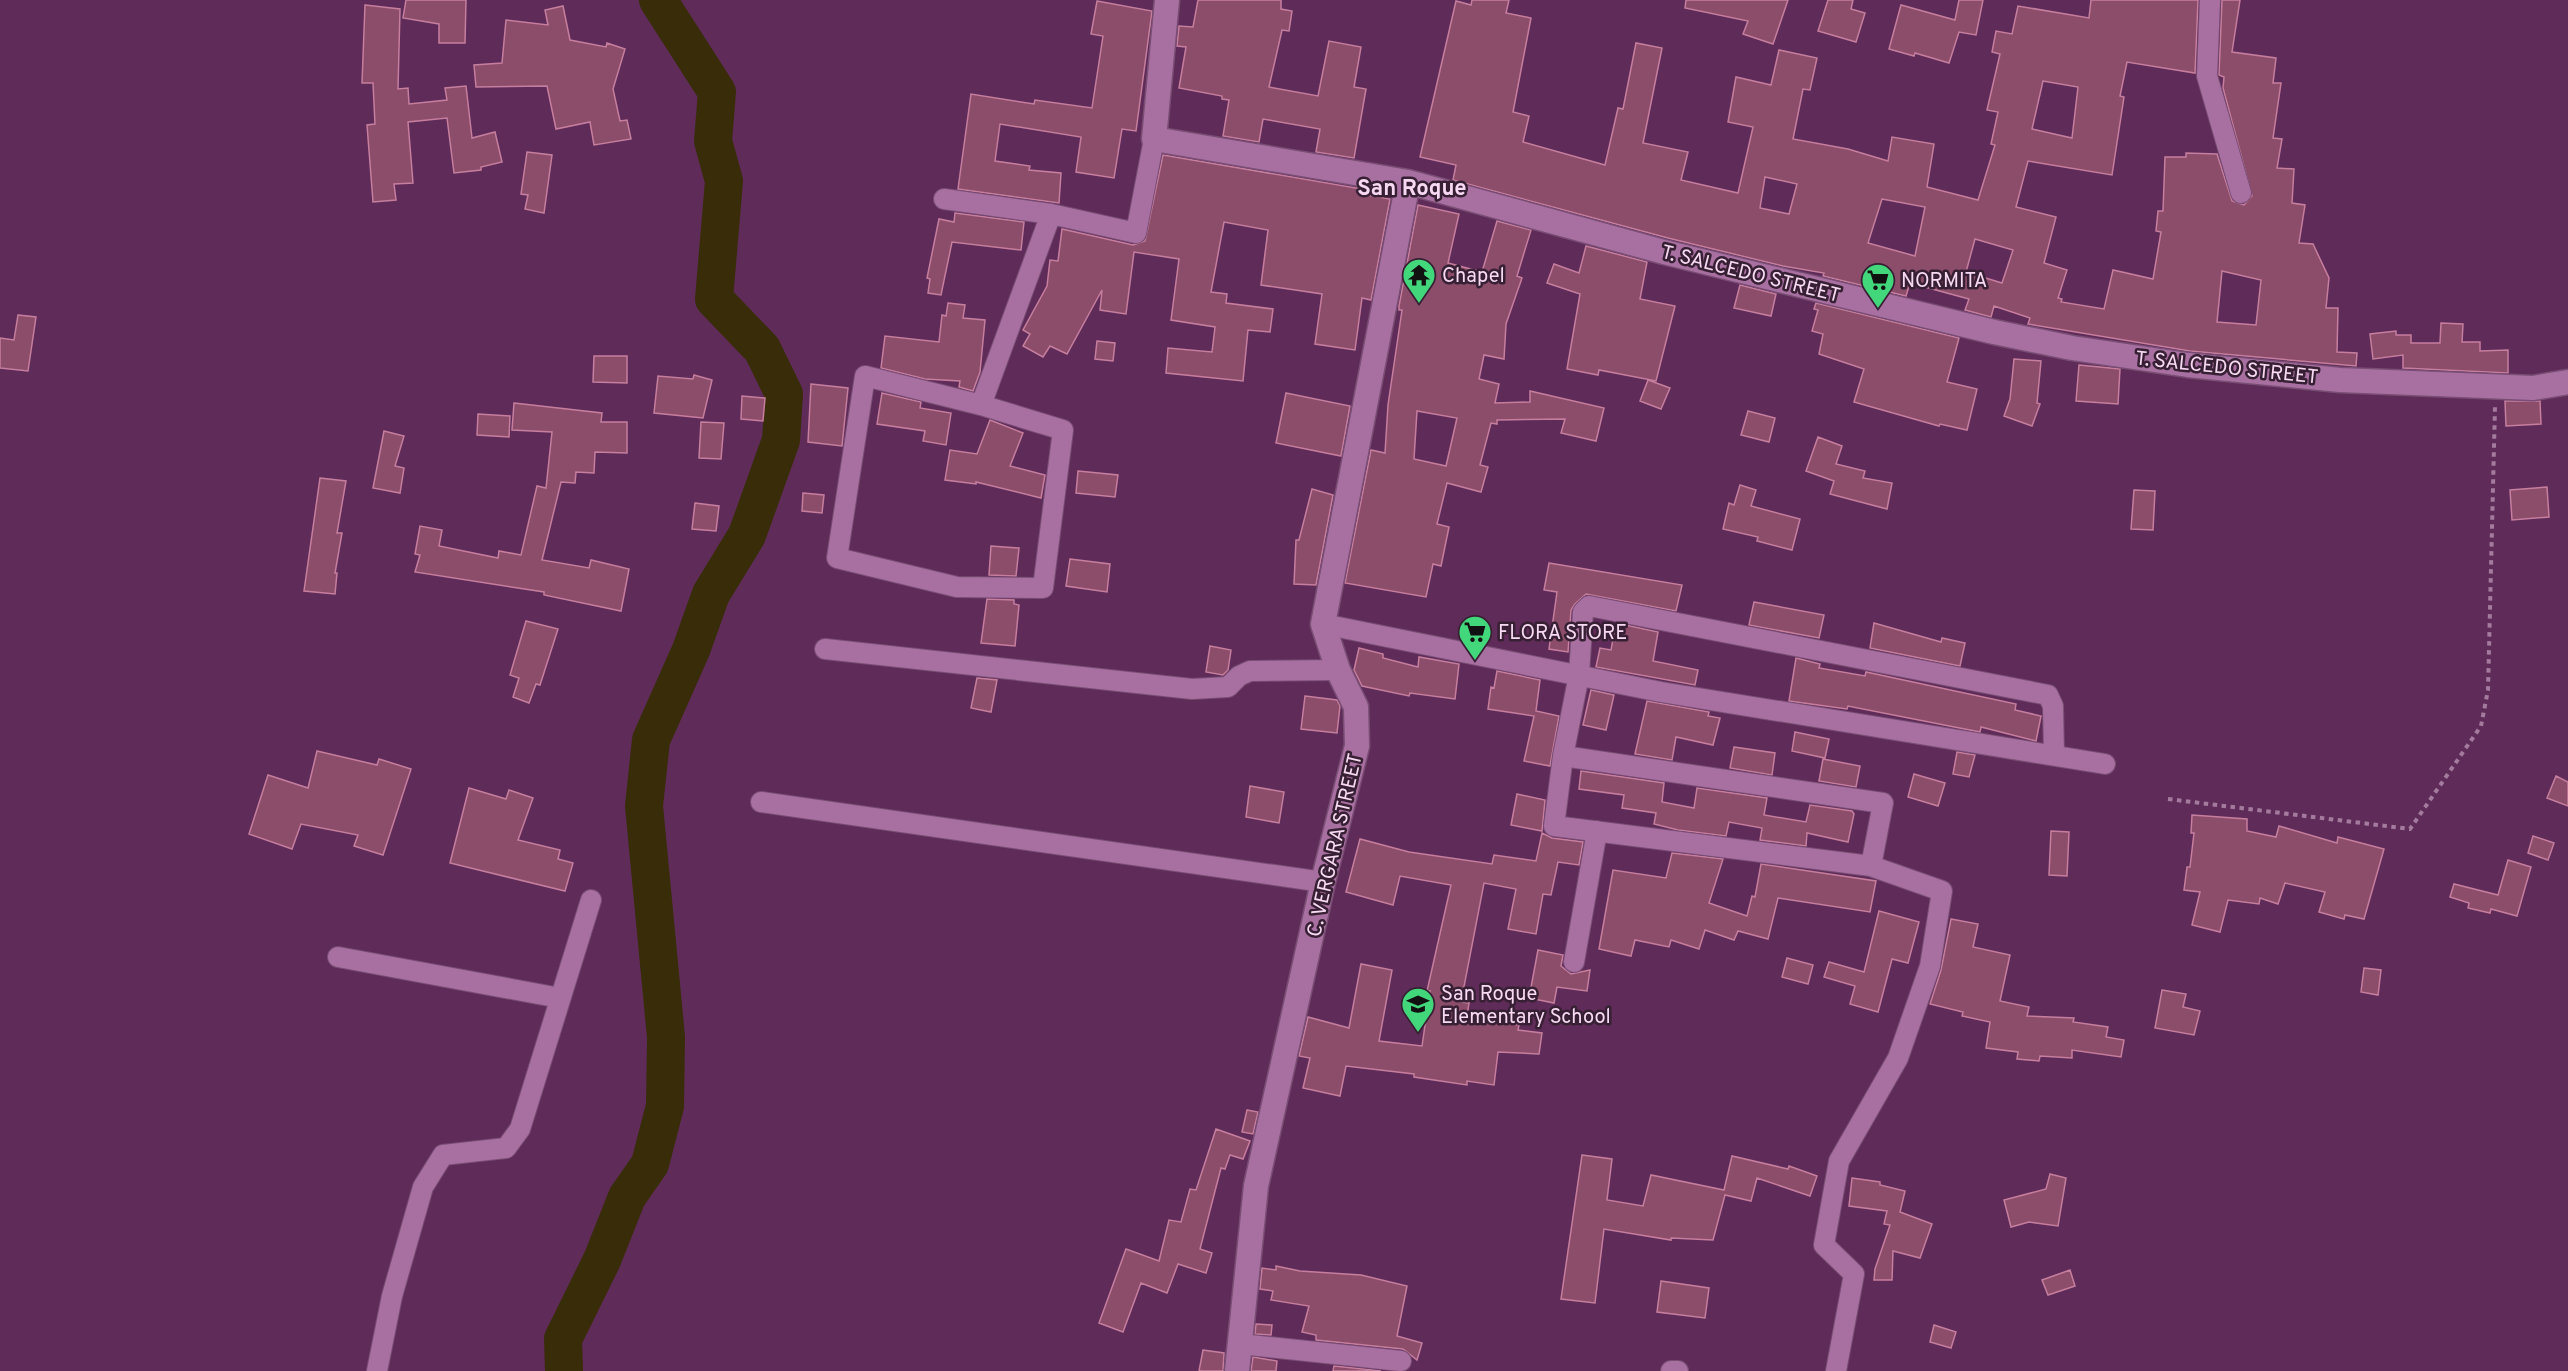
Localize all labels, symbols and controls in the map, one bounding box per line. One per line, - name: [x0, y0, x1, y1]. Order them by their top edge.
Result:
- district label: San Roque: [1357, 176, 1467, 203]
- street label: T. SALCEDO STREET: [1658, 240, 1843, 310]
- temple icon: Chapel: [1401, 257, 1437, 304]
- supermarket icon: NORMITA: [1860, 262, 1896, 309]
- place label: Chapel: [1442, 264, 1505, 290]
- place label: NORMITA: [1901, 269, 1987, 295]
- street label: T. SALCEDO STREET: [2134, 346, 2320, 392]
- supermarket icon: FLORA STORE: [1457, 614, 1493, 661]
- place label: FLORA STORE: [1498, 621, 1627, 647]
- street label: C. VERGARA STREET: [1302, 751, 1370, 940]
- place label: San Roque Elementary School: [1441, 982, 1611, 1031]
- school or university icon: San Roque Elementary School: [1400, 986, 1436, 1033]

